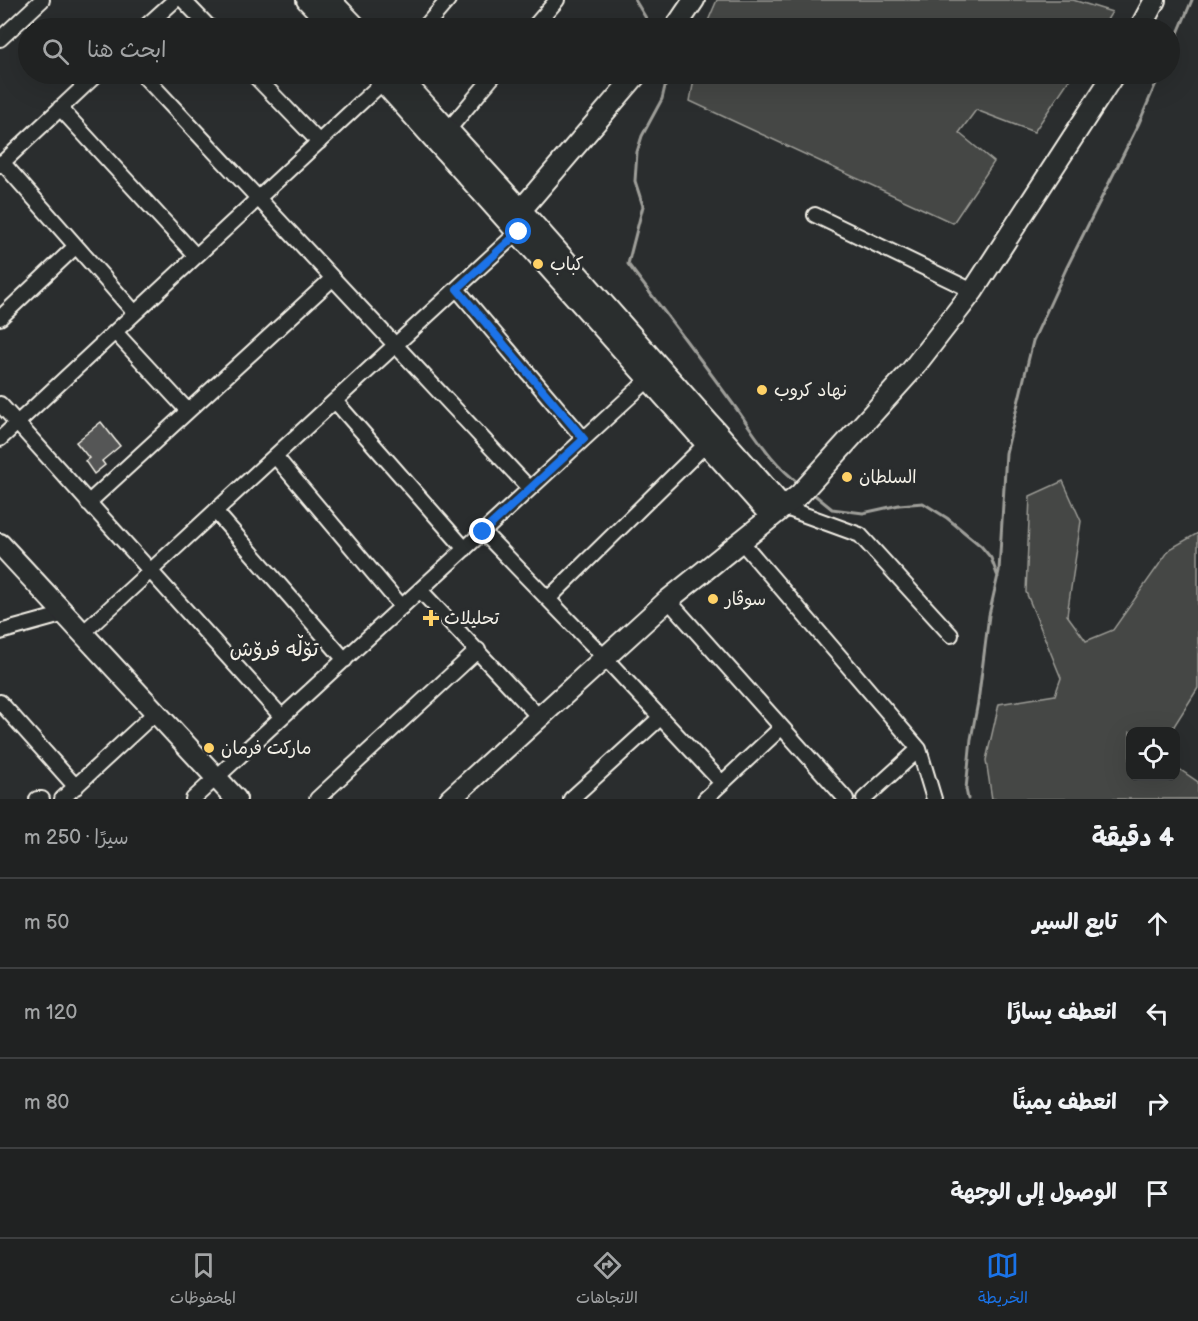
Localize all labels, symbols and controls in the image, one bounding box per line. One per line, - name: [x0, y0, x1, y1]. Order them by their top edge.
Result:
- search box: [18, 18, 1180, 84]
- icon: search: [39, 35, 72, 68]
- text: ابحث هنا: [87, 37, 167, 64]
- route start: [505, 218, 531, 244]
- place label: كباب: [550, 254, 584, 275]
- marker: كباب: [531, 257, 545, 271]
- place label: نهاد كروب: [774, 380, 848, 401]
- marker: نهاد كروب: [755, 383, 769, 397]
- place label: السلطان: [859, 467, 917, 488]
- marker: السلطان: [840, 470, 854, 484]
- route end: [469, 518, 495, 544]
- place label: سوڤار: [723, 589, 766, 610]
- marker: سوڤار: [706, 592, 720, 606]
- place label: تحلیلات: [444, 608, 500, 629]
- marker: تحلیلات: [422, 609, 440, 627]
- district label: تۆڵە فرۆش: [229, 634, 319, 662]
- map controls: [1126, 727, 1180, 781]
- button: locate: [1126, 727, 1180, 781]
- place label: مارکت فرمان: [221, 738, 312, 759]
- marker: مارکت فرمان: [202, 741, 216, 755]
- text: 4 دقيقة: [1092, 823, 1174, 854]
- text: سيرًا · 250 m: [24, 826, 129, 850]
- icon: ahead: [1141, 907, 1174, 940]
- text: تابع السير: [1033, 909, 1117, 936]
- text: 50 m: [24, 911, 69, 935]
- icon: left: [1141, 997, 1174, 1030]
- text: انعطف يسارًا: [1007, 999, 1117, 1026]
- text: 120 m: [24, 1001, 77, 1025]
- icon: right: [1141, 1087, 1174, 1120]
- text: انعطف يمينًا: [1013, 1089, 1117, 1116]
- text: 80 m: [24, 1091, 69, 1115]
- icon: arrive: [1141, 1177, 1174, 1210]
- text: الوصول إلى الوجهة: [950, 1179, 1117, 1206]
- tab: المحفوظات: [170, 1249, 236, 1312]
- tab: الاتجاهات: [576, 1249, 638, 1312]
- tab: الخريطة: [978, 1249, 1028, 1312]

